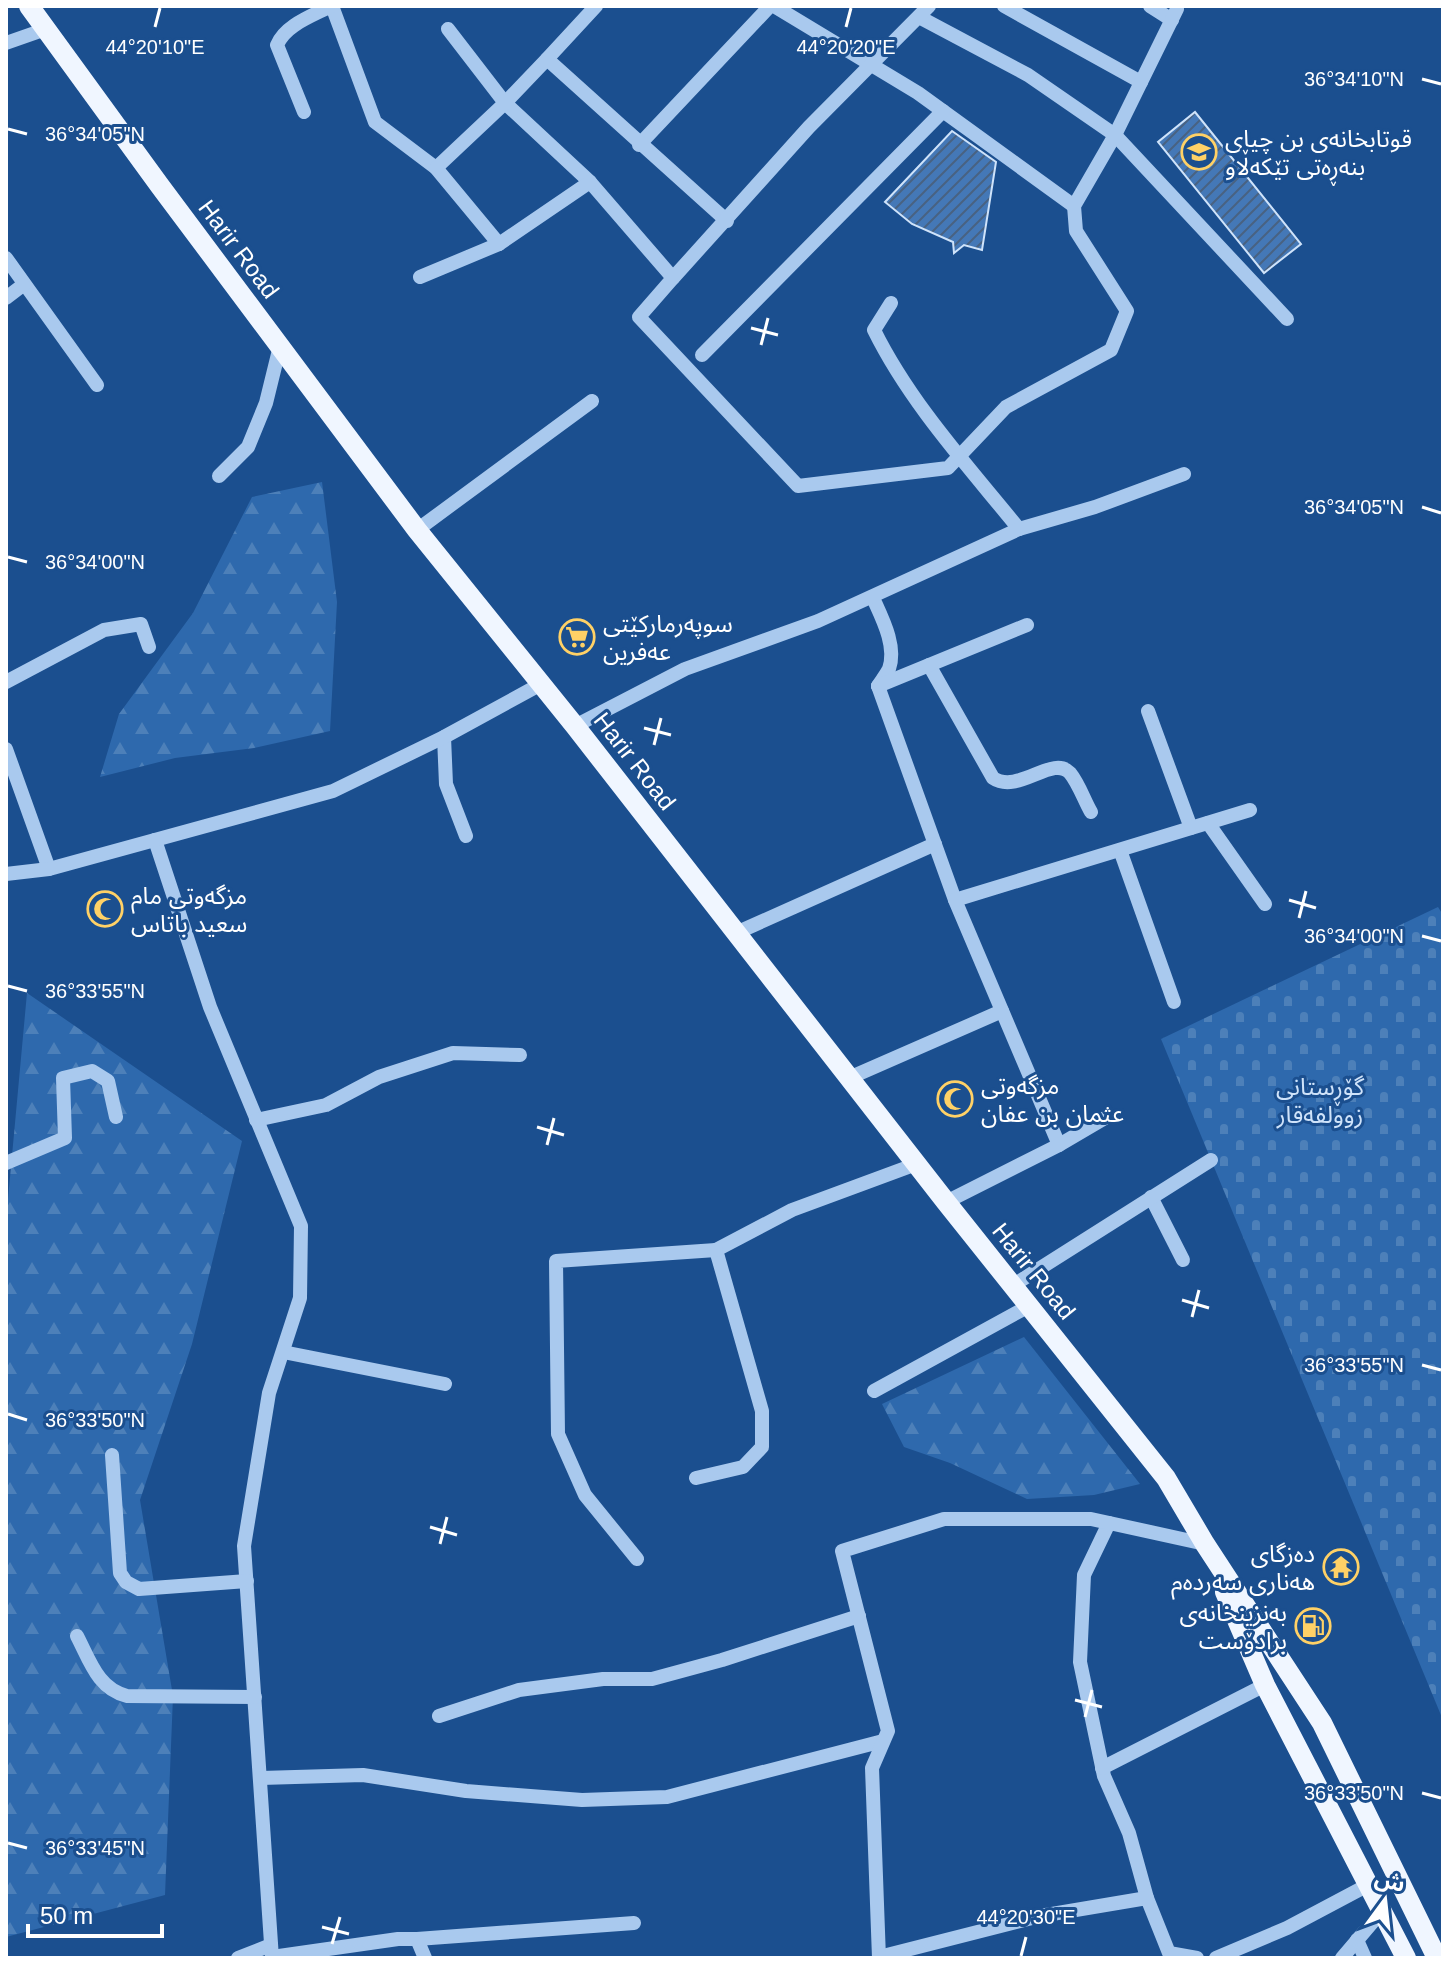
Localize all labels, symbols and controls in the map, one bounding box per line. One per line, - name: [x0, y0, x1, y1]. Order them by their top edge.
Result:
- text: 44°20'10"E: [106, 36, 205, 58]
- text: 44°20'20"E: [797, 36, 896, 58]
- text: 36°34'10"N: [1304, 68, 1404, 90]
- text: 36°34'05"N: [45, 123, 145, 145]
- place label: قوتابخانەی بن چیای بنەڕەتی تێکەڵاو: [1225, 125, 1412, 187]
- school or university icon: قوتابخانەی بن چیای بنەڕەتی تێکەڵاو: [1180, 133, 1218, 171]
- street label: Harir Road: [193, 195, 285, 303]
- text: 36°34'05"N: [1304, 496, 1404, 518]
- text: 36°34'00"N: [45, 551, 145, 573]
- place label: سوپەرمارکێتی عەفرین: [603, 610, 733, 666]
- supermarket icon: سوپەرمارکێتی عەفرین: [558, 618, 596, 656]
- street label: Harir Road: [589, 707, 681, 815]
- place label: مزگەوتی مام سعید باتاس: [131, 882, 247, 937]
- mosque icon: مزگەوتی مام سعید باتاس: [86, 890, 124, 928]
- text: 36°34'00"N: [1304, 925, 1404, 947]
- text: 36°33'55"N: [45, 980, 145, 1002]
- place label: مزگەوتی عثمان بن عفان: [981, 1072, 1124, 1128]
- park label: گۆڕستانی زوولفەقار: [1276, 1073, 1365, 1129]
- mosque icon: مزگەوتی عثمان بن عفان: [936, 1080, 974, 1118]
- street label: Harir Road: [987, 1217, 1081, 1325]
- text: 36°33'55"N: [1304, 1354, 1404, 1376]
- text: 36°33'50"N: [45, 1409, 145, 1431]
- place label: دەزگای هەناری سەردەم: [1171, 1540, 1315, 1600]
- temple icon: دەزگای هەناری سەردەم: [1322, 1548, 1360, 1586]
- place label: بەنزینخانەی برادۆست: [1180, 1599, 1287, 1655]
- fuel station icon: بەنزینخانەی برادۆست: [1294, 1607, 1332, 1645]
- text: 36°33'50"N: [1304, 1782, 1404, 1804]
- text: 36°33'45"N: [45, 1837, 145, 1859]
- north arrow: [1345, 1860, 1425, 1940]
- text: ش: [1372, 1865, 1408, 1897]
- scale bar: [28, 1888, 162, 1938]
- text: 50 m: [40, 1902, 93, 1929]
- text: 44°20'30"E: [977, 1906, 1076, 1928]

